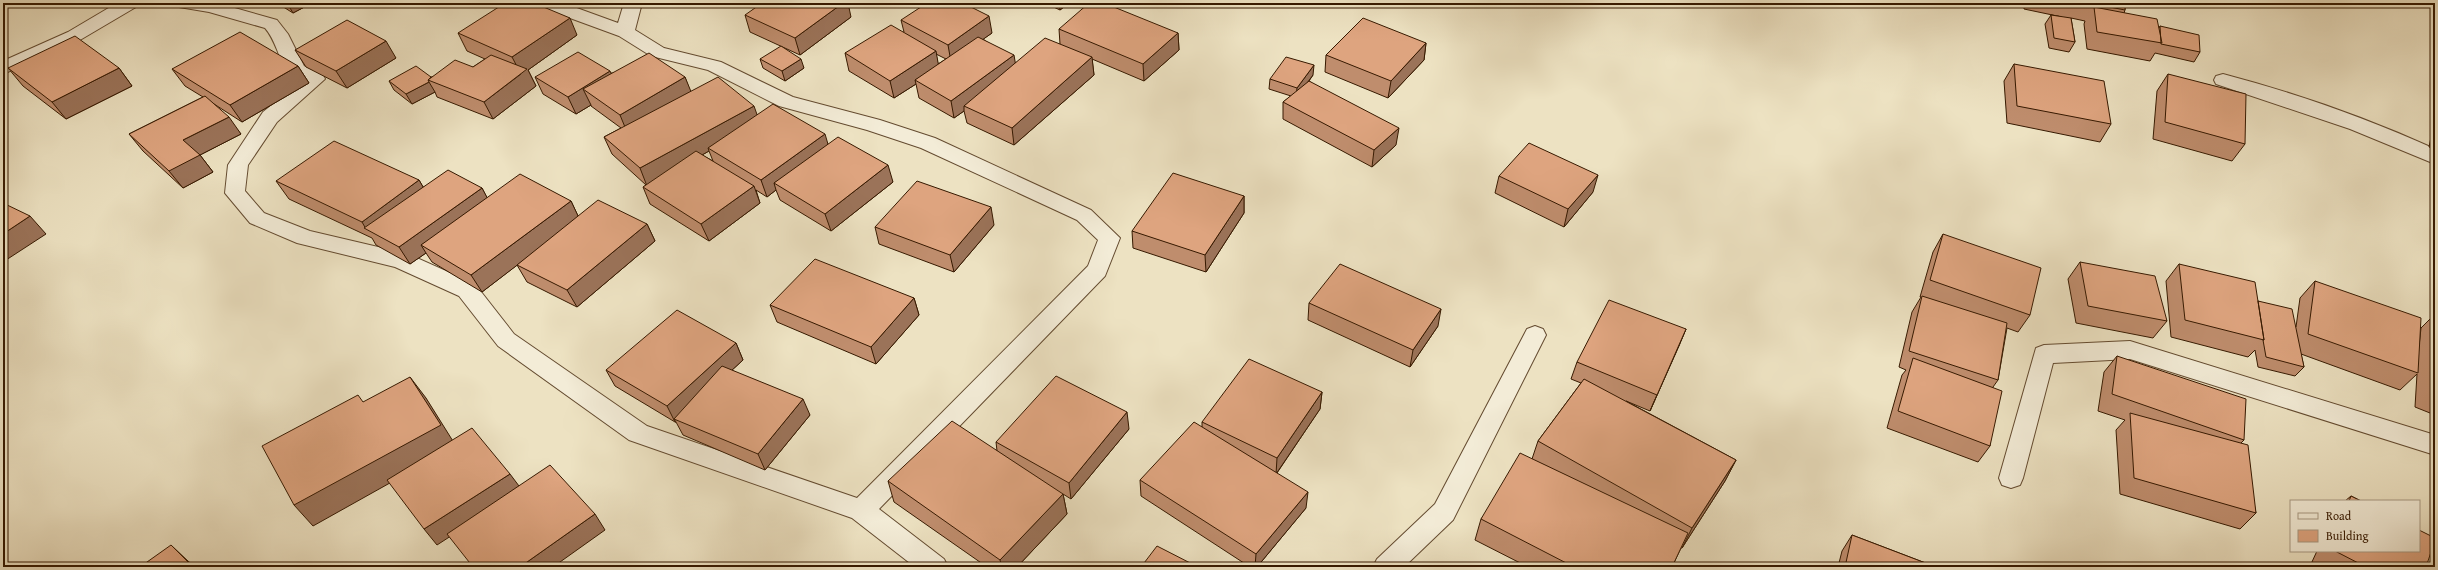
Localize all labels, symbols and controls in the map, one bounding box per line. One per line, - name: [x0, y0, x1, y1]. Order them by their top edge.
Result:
- legend: [2290, 500, 2420, 552]
- text: Road: [2326, 507, 2352, 524]
- text: Building: [2326, 527, 2369, 544]

